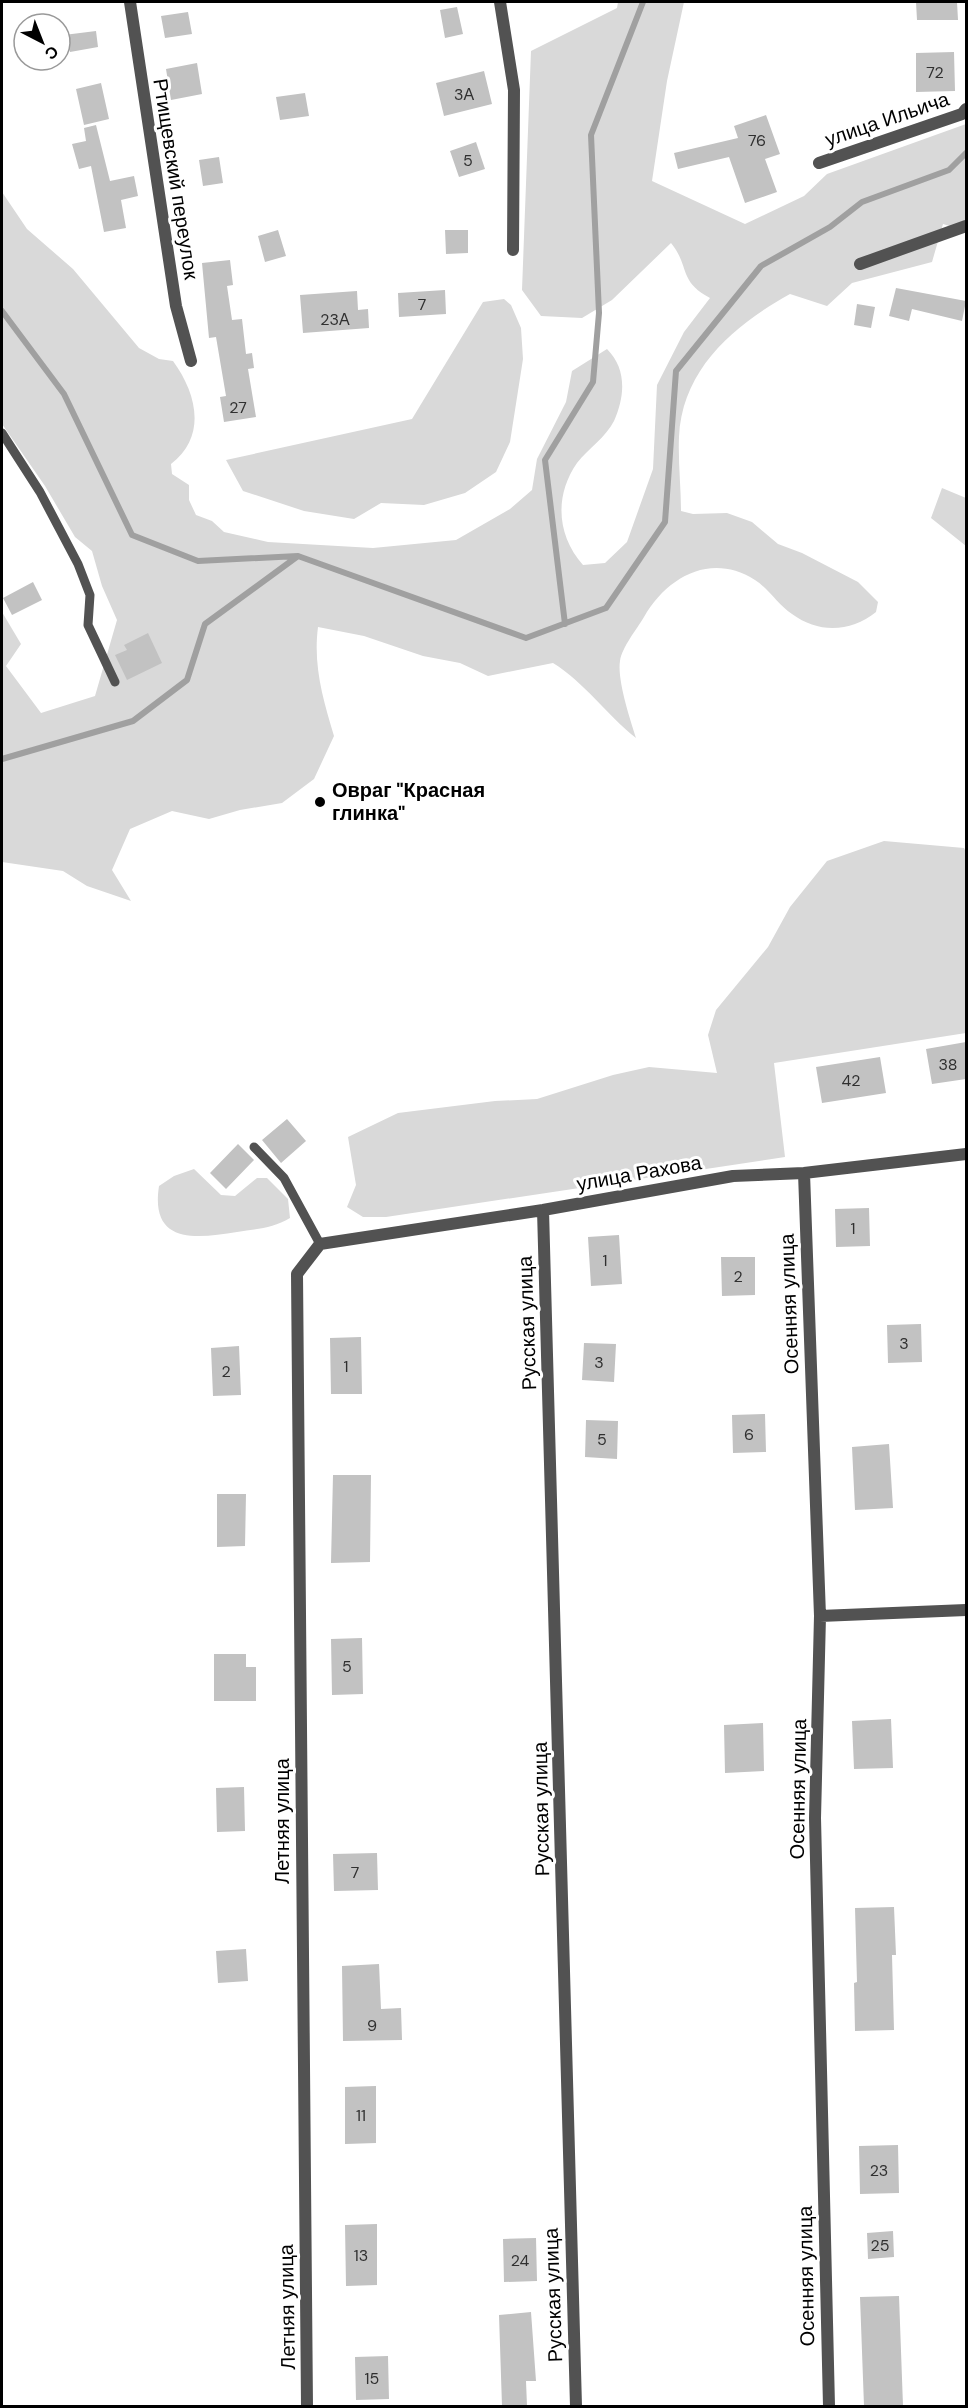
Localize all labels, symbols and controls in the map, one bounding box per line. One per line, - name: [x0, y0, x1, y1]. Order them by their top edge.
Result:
- north arrow: [12, 12, 72, 72]
- text: С: [40, 41, 63, 65]
- house number: 72: [926, 62, 944, 83]
- street label: Ртищевский переулок: [147, 77, 205, 282]
- house number: 3А: [454, 84, 474, 105]
- street label: улица Ильича: [822, 85, 953, 152]
- house number: 76: [748, 130, 766, 151]
- house number: 5: [463, 150, 473, 171]
- house number: 7: [418, 294, 426, 315]
- house number: 23А: [320, 309, 350, 330]
- house number: 27: [229, 397, 247, 418]
- place label: Овраг "Красная глинка": [332, 777, 485, 826]
- marker: Овраг "Красная глинка": [313, 795, 327, 809]
- house number: 38: [938, 1054, 958, 1075]
- house number: 42: [842, 1070, 860, 1091]
- street label: улица Рахова: [574, 1149, 704, 1197]
- house number: 1: [851, 1218, 856, 1239]
- street label: Осенняя улица: [774, 1232, 804, 1375]
- house number: 1: [603, 1250, 608, 1271]
- street label: Русская улица: [512, 1254, 542, 1391]
- house number: 2: [733, 1266, 743, 1287]
- house number: 3: [899, 1333, 909, 1354]
- house number: 3: [594, 1352, 604, 1373]
- house number: 1: [344, 1356, 349, 1377]
- house number: 2: [221, 1361, 231, 1382]
- house number: 6: [744, 1424, 754, 1445]
- house number: 5: [597, 1429, 607, 1450]
- house number: 5: [342, 1656, 352, 1677]
- street label: Осенняя улица: [784, 1718, 812, 1860]
- street label: Русская улица: [527, 1741, 555, 1876]
- street label: Летняя улица: [269, 1757, 295, 1884]
- house number: 7: [351, 1862, 359, 1883]
- house number: 9: [367, 2015, 377, 2036]
- house number: 11: [356, 2105, 366, 2126]
- house number: 23: [870, 2160, 888, 2181]
- street label: Осенняя улица: [792, 2205, 820, 2347]
- street label: Русская улица: [538, 2226, 568, 2363]
- house number: 25: [871, 2235, 889, 2256]
- street label: Летняя улица: [273, 2243, 301, 2370]
- house number: 13: [354, 2245, 368, 2266]
- house number: 24: [511, 2250, 530, 2271]
- house number: 15: [365, 2368, 379, 2389]

